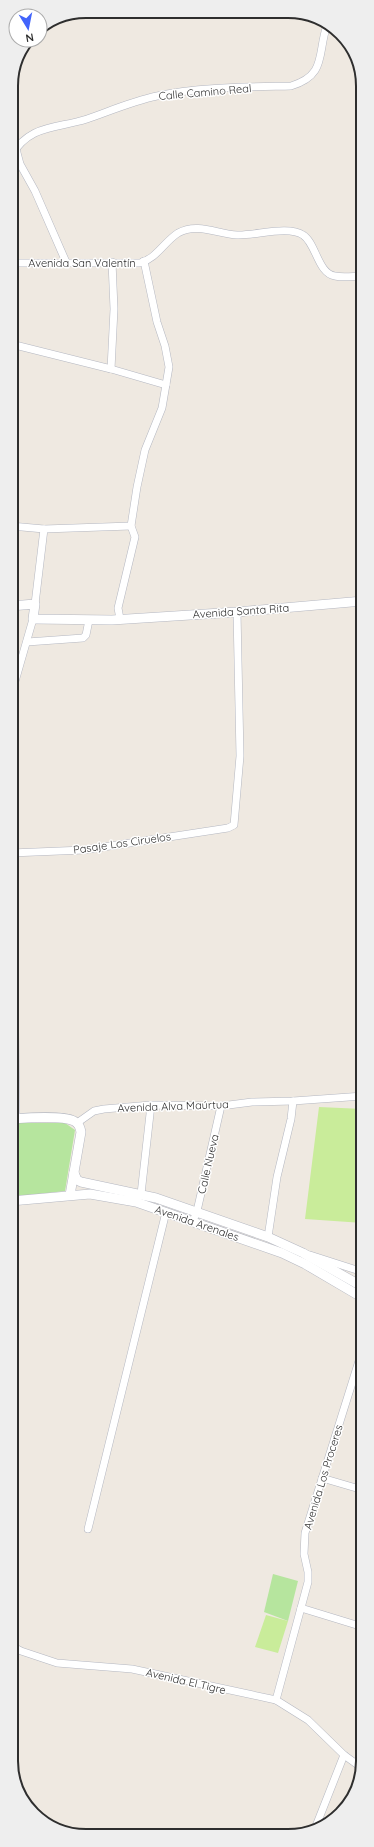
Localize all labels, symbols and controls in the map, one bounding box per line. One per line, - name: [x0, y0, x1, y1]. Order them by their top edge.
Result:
- north arrow: [8, 8, 48, 48]
- text: N: [25, 30, 35, 45]
- street label: Calle Camino Real: [158, 81, 252, 103]
- street label: Avenida San Valentín: [28, 256, 136, 270]
- street label: Avenida Santa Rita: [192, 601, 290, 621]
- street label: Pasaje Los Ciruelos: [72, 829, 172, 857]
- street label: Avenida Alva Maúrtua: [117, 1097, 229, 1115]
- street label: Calle Nueva: [194, 1133, 222, 1195]
- street label: Avenida Arenales: [153, 1202, 241, 1244]
- street label: Avenida Los Proceres: [300, 1423, 346, 1531]
- street label: Avenida El Tigre: [145, 1665, 227, 1697]

